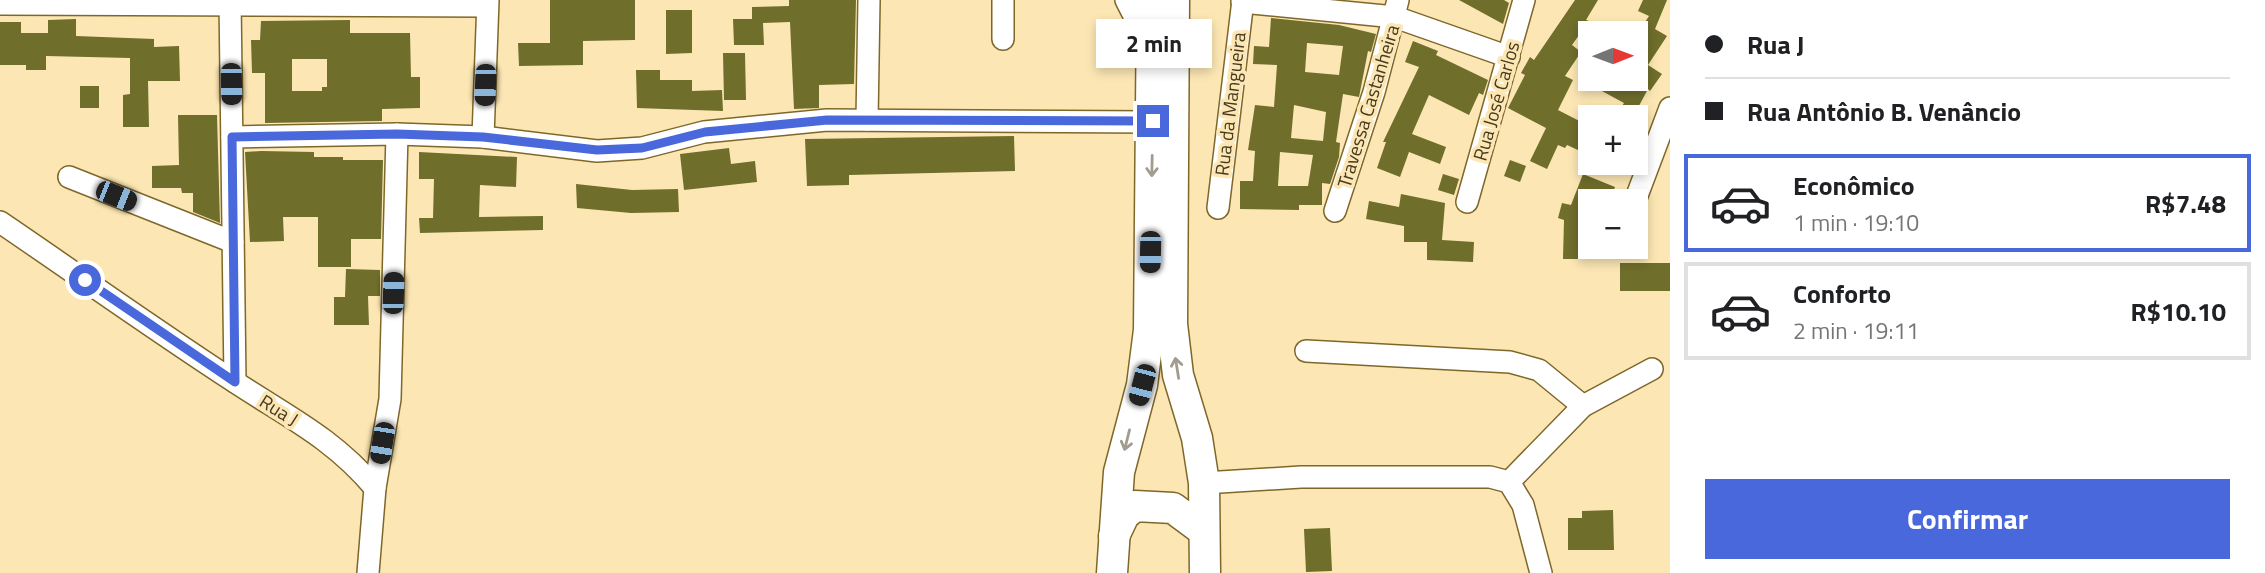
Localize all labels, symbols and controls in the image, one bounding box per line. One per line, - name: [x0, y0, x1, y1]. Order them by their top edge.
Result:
- callout: 2 min: [1095, 19, 1211, 68]
- street label: Travessa Castanheira: [1329, 20, 1406, 191]
- north arrow: [1578, 21, 1648, 91]
- map controls: [1578, 21, 1648, 259]
- text: Rua J: [1747, 25, 1804, 64]
- text: 2 min: [1126, 26, 1182, 61]
- street label: Rua da Mangueira: [1206, 30, 1253, 177]
- street label: Rua José Carlos: [1465, 38, 1526, 164]
- car: [221, 63, 242, 105]
- car: [474, 64, 497, 106]
- text: Rua Antônio B. Venâncio: [1747, 92, 2021, 131]
- route end: [1137, 105, 1169, 137]
- button: +: [1578, 105, 1648, 175]
- one-way arrow: [1145, 154, 1159, 177]
- text: Econômico: [1793, 166, 1915, 205]
- icon: car: [1709, 172, 1772, 235]
- car: [93, 178, 140, 214]
- text: R$7.48: [2145, 184, 2226, 223]
- button: −: [1578, 189, 1648, 259]
- text: 1 min · 19:10: [1793, 205, 1919, 240]
- car: [1140, 231, 1161, 273]
- route start: [69, 264, 101, 296]
- car: [382, 272, 405, 314]
- text: Conforto: [1793, 274, 1891, 313]
- icon: car: [1709, 280, 1772, 343]
- text: R$10.10: [2130, 292, 2226, 331]
- text: 2 min · 19:11: [1793, 313, 1919, 348]
- one-way arrow: [1170, 357, 1183, 380]
- car: [1127, 362, 1158, 408]
- street label: Rua J: [254, 386, 304, 433]
- car: [369, 421, 396, 465]
- one-way arrow: [1120, 428, 1133, 451]
- button: Confirmar: [1705, 479, 2230, 559]

